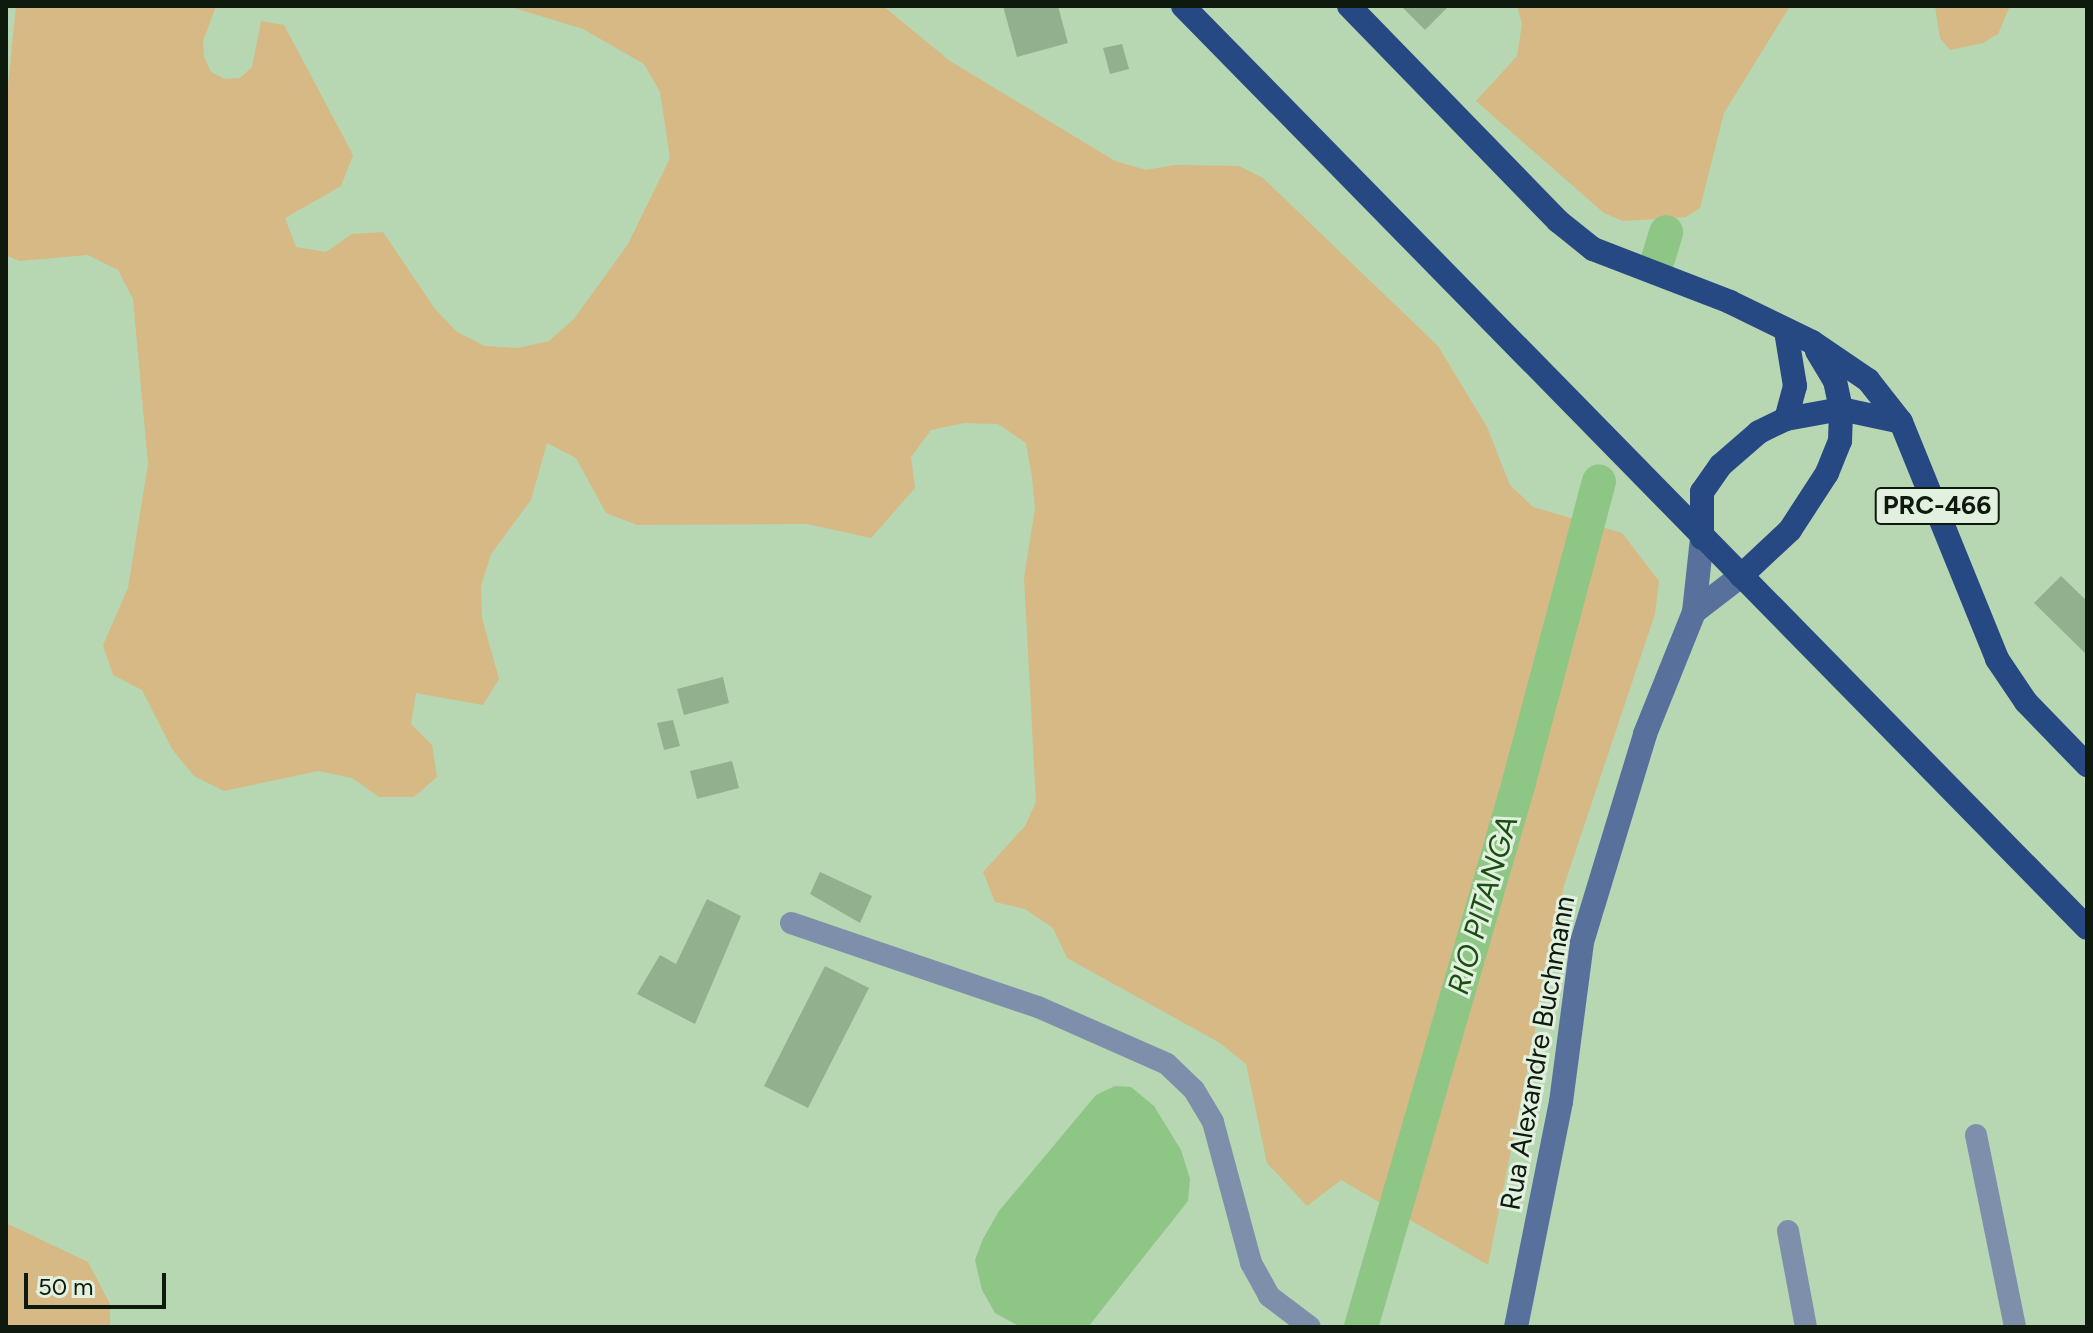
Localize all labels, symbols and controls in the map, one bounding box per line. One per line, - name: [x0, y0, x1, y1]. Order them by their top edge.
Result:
- road number: PRC-466: [1873, 484, 2001, 528]
- water label: RIO PITANGA: [1440, 811, 1526, 999]
- street label: Rua Alexandre Buchmann: [1493, 893, 1581, 1213]
- scale bar: [28, 1257, 170, 1307]
- text: 50 m: [38, 1272, 94, 1301]

